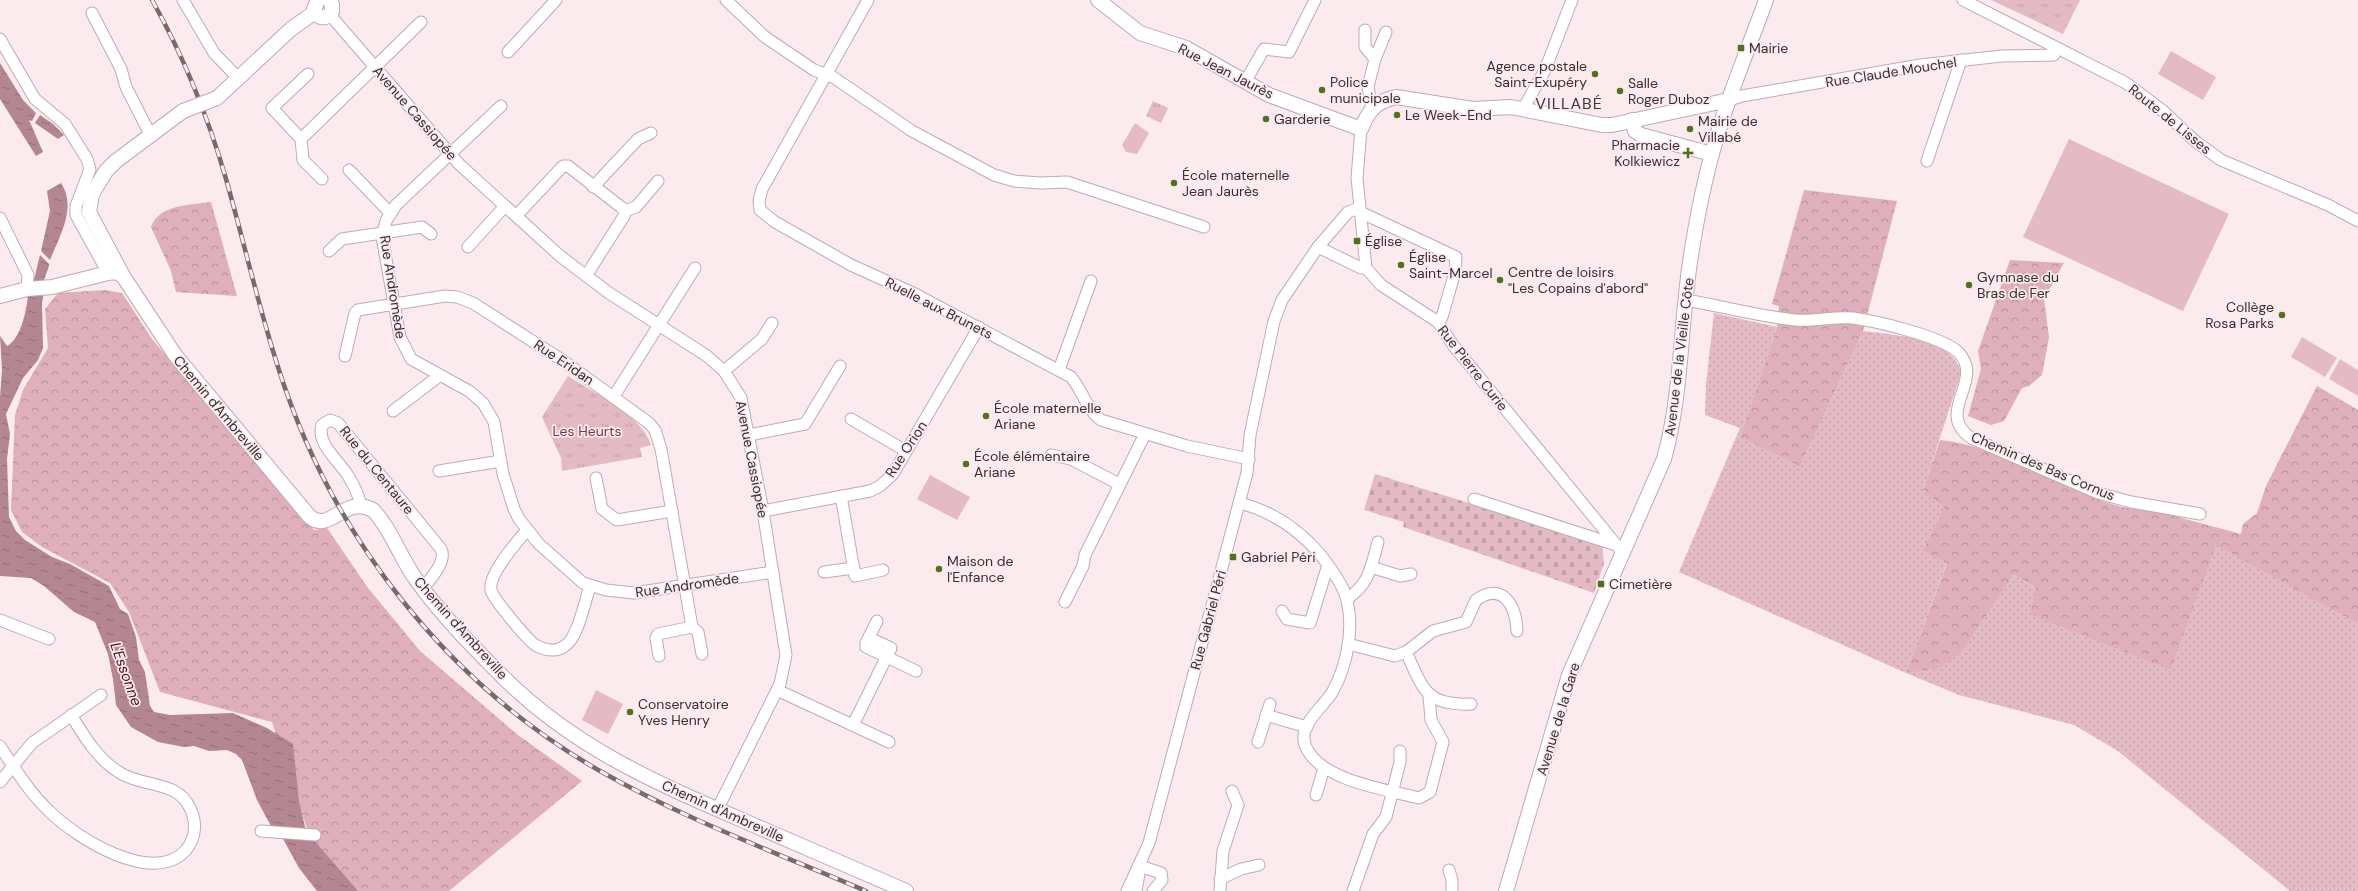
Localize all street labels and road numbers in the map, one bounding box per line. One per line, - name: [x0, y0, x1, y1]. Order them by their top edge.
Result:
- street label: Rue Jean Jaurès: [1175, 39, 1277, 103]
- street label: Rue Claude Mouchel: [1824, 53, 1958, 91]
- street label: Avenue Cassiopée: [369, 62, 461, 164]
- street label: Route de Lisses: [2125, 80, 2215, 158]
- street label: Rue Andromède: [376, 234, 410, 340]
- street label: Ruelle aux Brunets: [882, 273, 996, 343]
- street label: Avenue de la Vieille Côte: [1660, 277, 1698, 437]
- street label: Rue Pierre Curie: [1434, 322, 1512, 414]
- street label: Rue Eridan: [530, 335, 598, 389]
- street label: Chemin d'Ambreville: [170, 352, 268, 464]
- street label: Avenue Cassiopée: [732, 399, 772, 519]
- street label: Rue Orion: [881, 417, 931, 481]
- street label: Rue du Centaure: [336, 422, 418, 518]
- street label: Chemin des Bas Cornus: [1968, 428, 2118, 504]
- street label: Rue Gabriel Péri: [1186, 568, 1230, 672]
- street label: Rue Andromède: [634, 569, 740, 601]
- street label: Chemin d'Ambreville: [410, 573, 512, 683]
- street label: Avenue de la Gare: [1532, 660, 1584, 778]
- street label: Chemin d'Ambreville: [659, 776, 787, 846]

